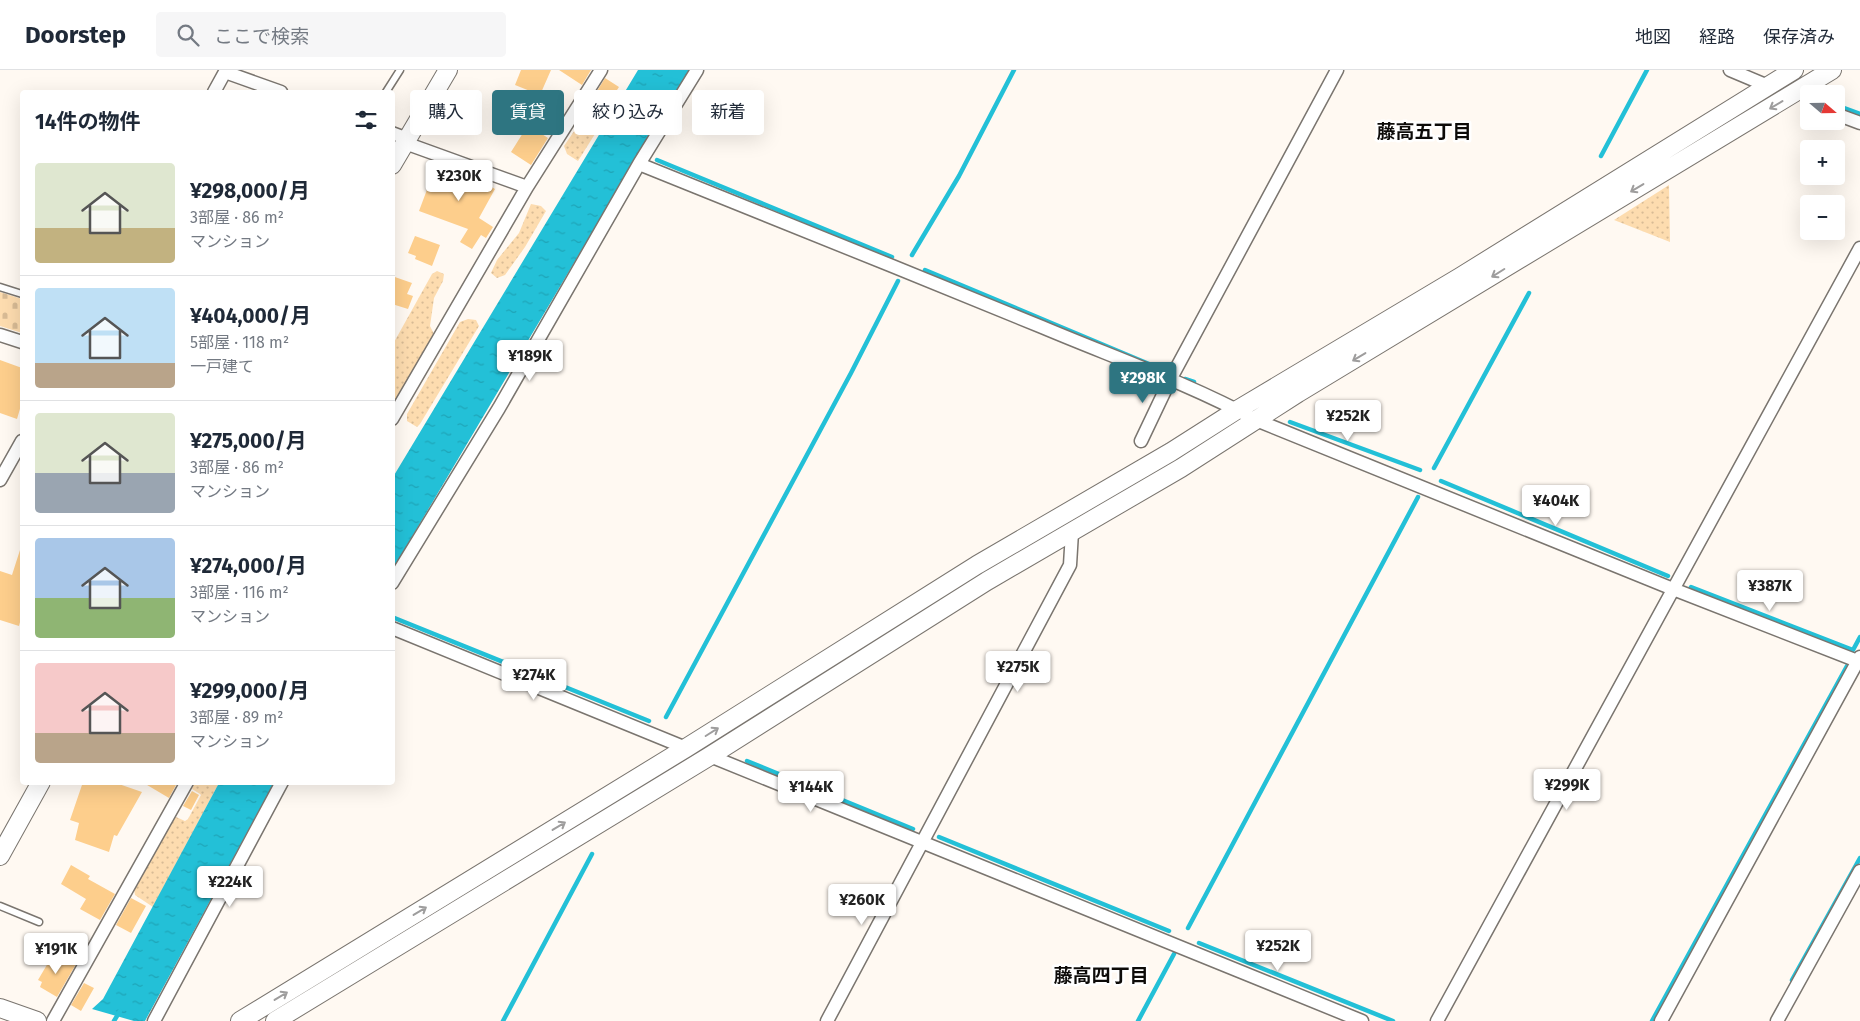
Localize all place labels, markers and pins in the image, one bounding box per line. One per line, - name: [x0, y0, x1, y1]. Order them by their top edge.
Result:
- pin: ¥230K: [424, 160, 494, 202]
- pin: ¥189K: [495, 340, 565, 382]
- pin: ¥298K: [1108, 362, 1178, 404]
- pin: ¥252K: [1313, 400, 1383, 442]
- pin: ¥404K: [1521, 484, 1591, 527]
- pin: ¥387K: [1735, 570, 1805, 612]
- pin: ¥275K: [983, 650, 1053, 693]
- pin: ¥274K: [499, 658, 569, 701]
- pin: ¥299K: [1532, 768, 1602, 811]
- pin: ¥144K: [776, 770, 846, 813]
- pin: ¥224K: [195, 866, 265, 908]
- pin: ¥260K: [827, 884, 897, 926]
- pin: ¥252K: [1243, 930, 1313, 972]
- pin: ¥191K: [21, 932, 91, 975]

